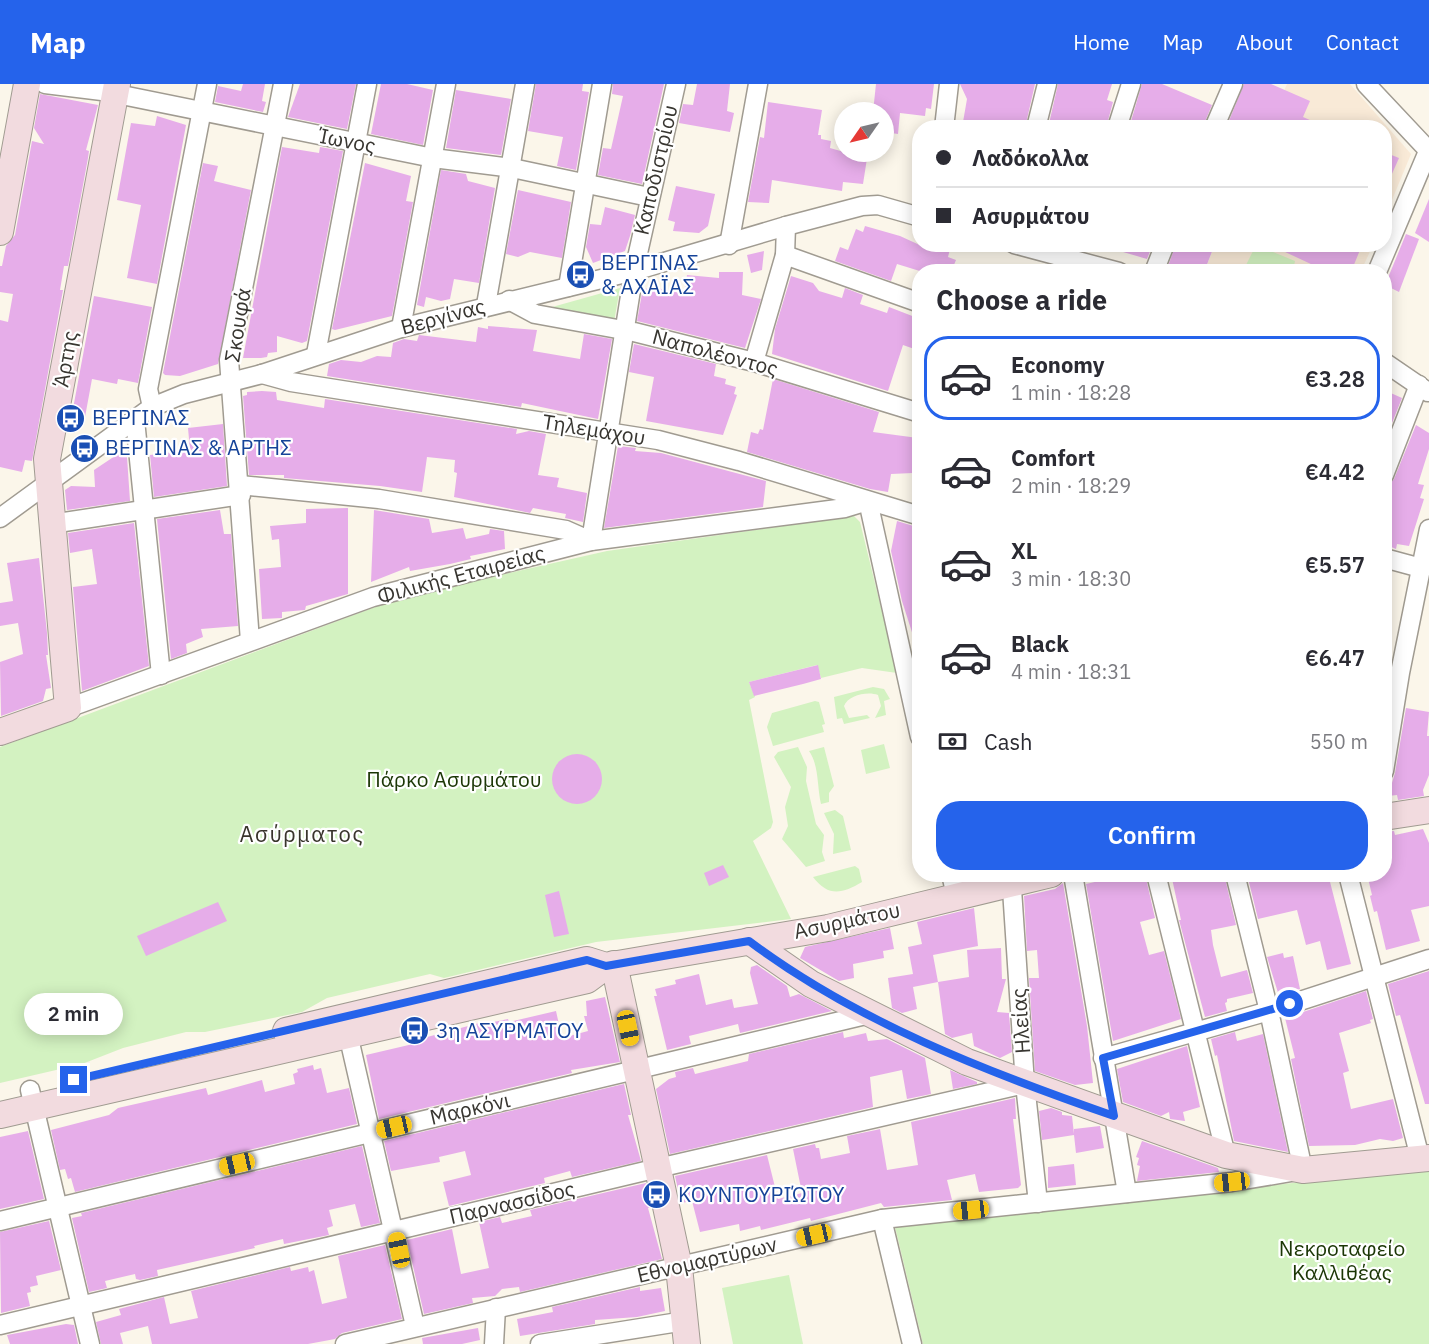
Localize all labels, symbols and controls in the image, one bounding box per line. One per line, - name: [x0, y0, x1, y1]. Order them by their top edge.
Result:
- text: Map: [30, 24, 86, 61]
- text: Home: [1073, 28, 1130, 56]
- text: Map: [1163, 28, 1203, 56]
- text: About: [1236, 28, 1293, 56]
- text: Contact: [1326, 28, 1399, 56]
- street label: Καποδιστρίου: [626, 102, 684, 238]
- north arrow: [834, 102, 894, 162]
- map controls: [834, 102, 894, 162]
- street label: Ίωνος: [315, 121, 378, 159]
- text: Λαδόκολλα: [972, 143, 1089, 172]
- text: Ασυρμάτου: [972, 201, 1090, 230]
- place label: ΒΕΡΓΙΝΑΣ & ΑΧΑΪΑΣ: [601, 248, 699, 300]
- bus stop icon: ΒΕΡΓΙΝΑΣ & ΑΧΑΪΑΣ: [564, 259, 596, 291]
- text: Choose a ride: [936, 282, 1107, 317]
- street label: Σκουφά: [217, 286, 257, 364]
- street label: Βεργίνας: [397, 291, 488, 341]
- street label: Ναπολέοντος: [649, 322, 781, 382]
- street label: Άρτης: [46, 328, 84, 389]
- text: Economy: [1011, 350, 1105, 379]
- icon: car: [939, 351, 993, 405]
- text: €3.28: [1305, 364, 1365, 393]
- text: 1 min · 18:28: [1011, 379, 1131, 406]
- bus stop icon: ΒΕΡΓΙΝΑΣ: [55, 402, 87, 434]
- place label: ΒΕΡΓΙΝΑΣ: [92, 403, 190, 431]
- street label: Τηλεμάχου: [541, 407, 648, 451]
- bus stop icon: ΒΕΡΓΙΝΑΣ & ΑΡΤΗΣ: [68, 432, 100, 464]
- place label: ΒΕΡΓΙΝΑΣ & ΑΡΤΗΣ: [105, 433, 292, 461]
- text: Comfort: [1011, 443, 1095, 472]
- icon: car: [939, 444, 993, 498]
- text: €4.42: [1305, 457, 1365, 486]
- text: 2 min · 18:29: [1011, 472, 1131, 499]
- text: XL: [1011, 536, 1037, 565]
- icon: car: [939, 537, 993, 591]
- street label: Φιλικής Εταιρείας: [374, 538, 548, 610]
- text: €5.57: [1305, 550, 1365, 579]
- text: 3 min · 18:30: [1011, 565, 1131, 592]
- text: Black: [1011, 629, 1069, 658]
- icon: car: [939, 630, 993, 684]
- text: €6.47: [1305, 643, 1365, 672]
- text: 4 min · 18:31: [1011, 658, 1131, 685]
- icon: cash: [936, 725, 969, 758]
- text: Cash: [984, 727, 1033, 756]
- text: 550 m: [1310, 728, 1368, 755]
- park label: Πάρκο Ασυρμάτου: [366, 765, 542, 793]
- button: Confirm: [936, 801, 1368, 870]
- district label: Ασύρματος: [239, 819, 365, 848]
- street label: Ασυρμάτου: [791, 895, 903, 945]
- street label: Ηλείας: [1004, 987, 1036, 1055]
- route start: [1276, 990, 1303, 1017]
- callout: 2 min: [25, 993, 124, 1035]
- text: 2 min: [48, 1000, 99, 1027]
- car: [615, 1009, 641, 1047]
- bus stop icon: 3η ΑΣΥΡΜΑΤΟΥ: [399, 1015, 431, 1047]
- place label: 3η ΑΣΥΡΜΑΤΟΥ: [436, 1016, 584, 1044]
- route end: [60, 1066, 87, 1093]
- street label: Μαρκόνι: [427, 1085, 513, 1131]
- car: [374, 1114, 414, 1140]
- car: [217, 1151, 257, 1177]
- car: [1213, 1171, 1251, 1193]
- street label: Παρνασσίδος: [446, 1174, 577, 1230]
- bus stop icon: ΚΟΥΝΤΟΥΡΙΏΤΟΥ: [641, 1179, 673, 1211]
- place label: ΚΟΥΝΤΟΥΡΙΏΤΟΥ: [678, 1180, 845, 1208]
- car: [952, 1199, 990, 1221]
- car: [794, 1222, 834, 1248]
- street label: Εθνομαρτύρων: [634, 1229, 780, 1289]
- car: [386, 1231, 412, 1269]
- park label: Νεκροταφείο Καλλιθέας: [1279, 1234, 1405, 1286]

